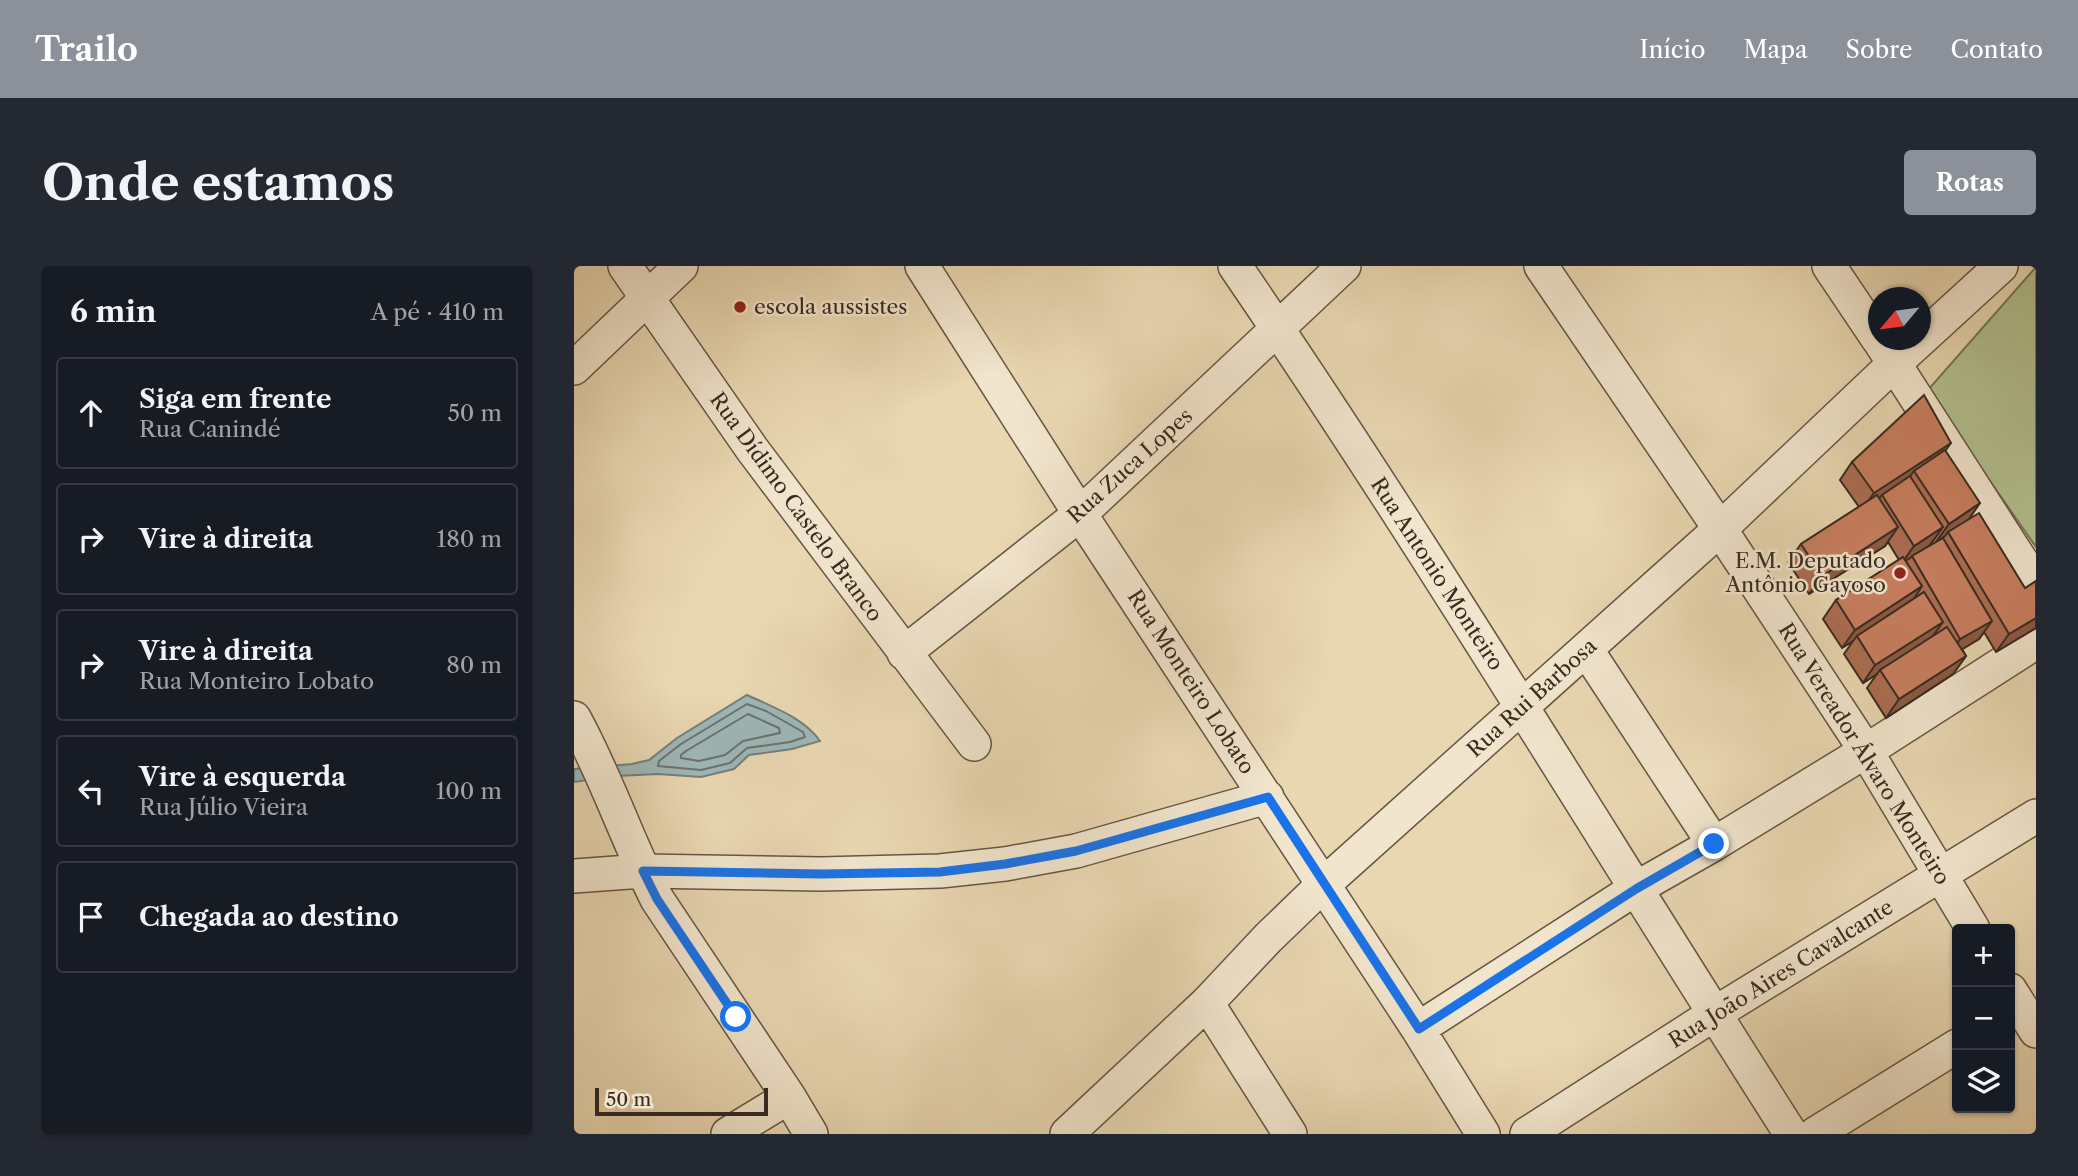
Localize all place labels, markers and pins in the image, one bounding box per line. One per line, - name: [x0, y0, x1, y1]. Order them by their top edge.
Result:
- place label: escola aussistes: [754, 294, 908, 319]
- marker: escola aussistes: [732, 299, 748, 315]
- place label: E.M. Deputado Antônio Gayoso: [1725, 548, 1886, 597]
- marker: E.M. Deputado Antônio Gayoso: [1892, 565, 1908, 581]

